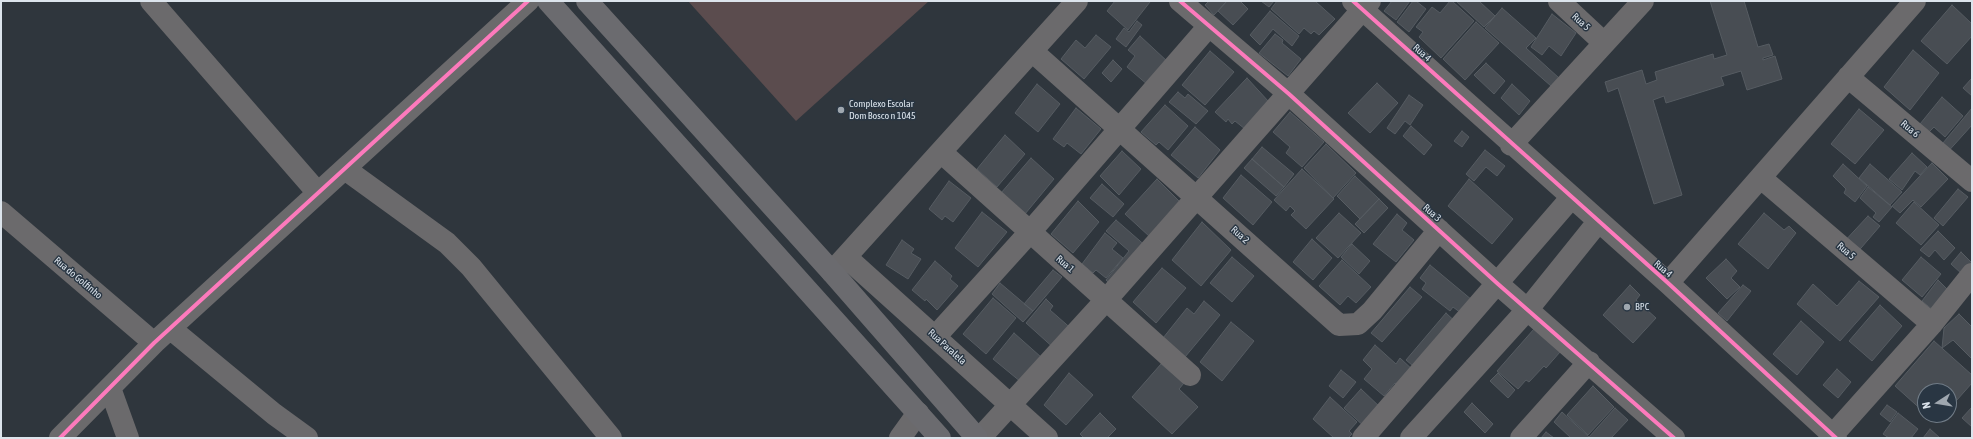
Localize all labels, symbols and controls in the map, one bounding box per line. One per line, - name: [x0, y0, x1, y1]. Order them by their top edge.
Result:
- street label: Rua 5: [1569, 11, 1593, 33]
- street label: Rua 4: [1410, 42, 1434, 64]
- place label: Complexo Escolar Dom Bosco n 1045: [849, 98, 916, 122]
- marker: Complexo Escolar Dom Bosco n 1045: [836, 105, 846, 115]
- street label: Rua 6: [1898, 118, 1922, 140]
- street label: Rua 3: [1420, 202, 1444, 224]
- street label: Rua 2: [1228, 224, 1252, 246]
- street label: Rua 5: [1834, 240, 1858, 262]
- street label: Rua 1: [1053, 253, 1077, 275]
- street label: Rua do Golfinho: [52, 255, 104, 301]
- street label: Rua 4: [1651, 258, 1675, 280]
- place label: BPC: [1635, 301, 1649, 313]
- marker: BPC: [1622, 302, 1632, 312]
- street label: Rua Paralela: [926, 327, 968, 367]
- north arrow: [1917, 383, 1957, 423]
- text: N: [1920, 401, 1933, 410]

